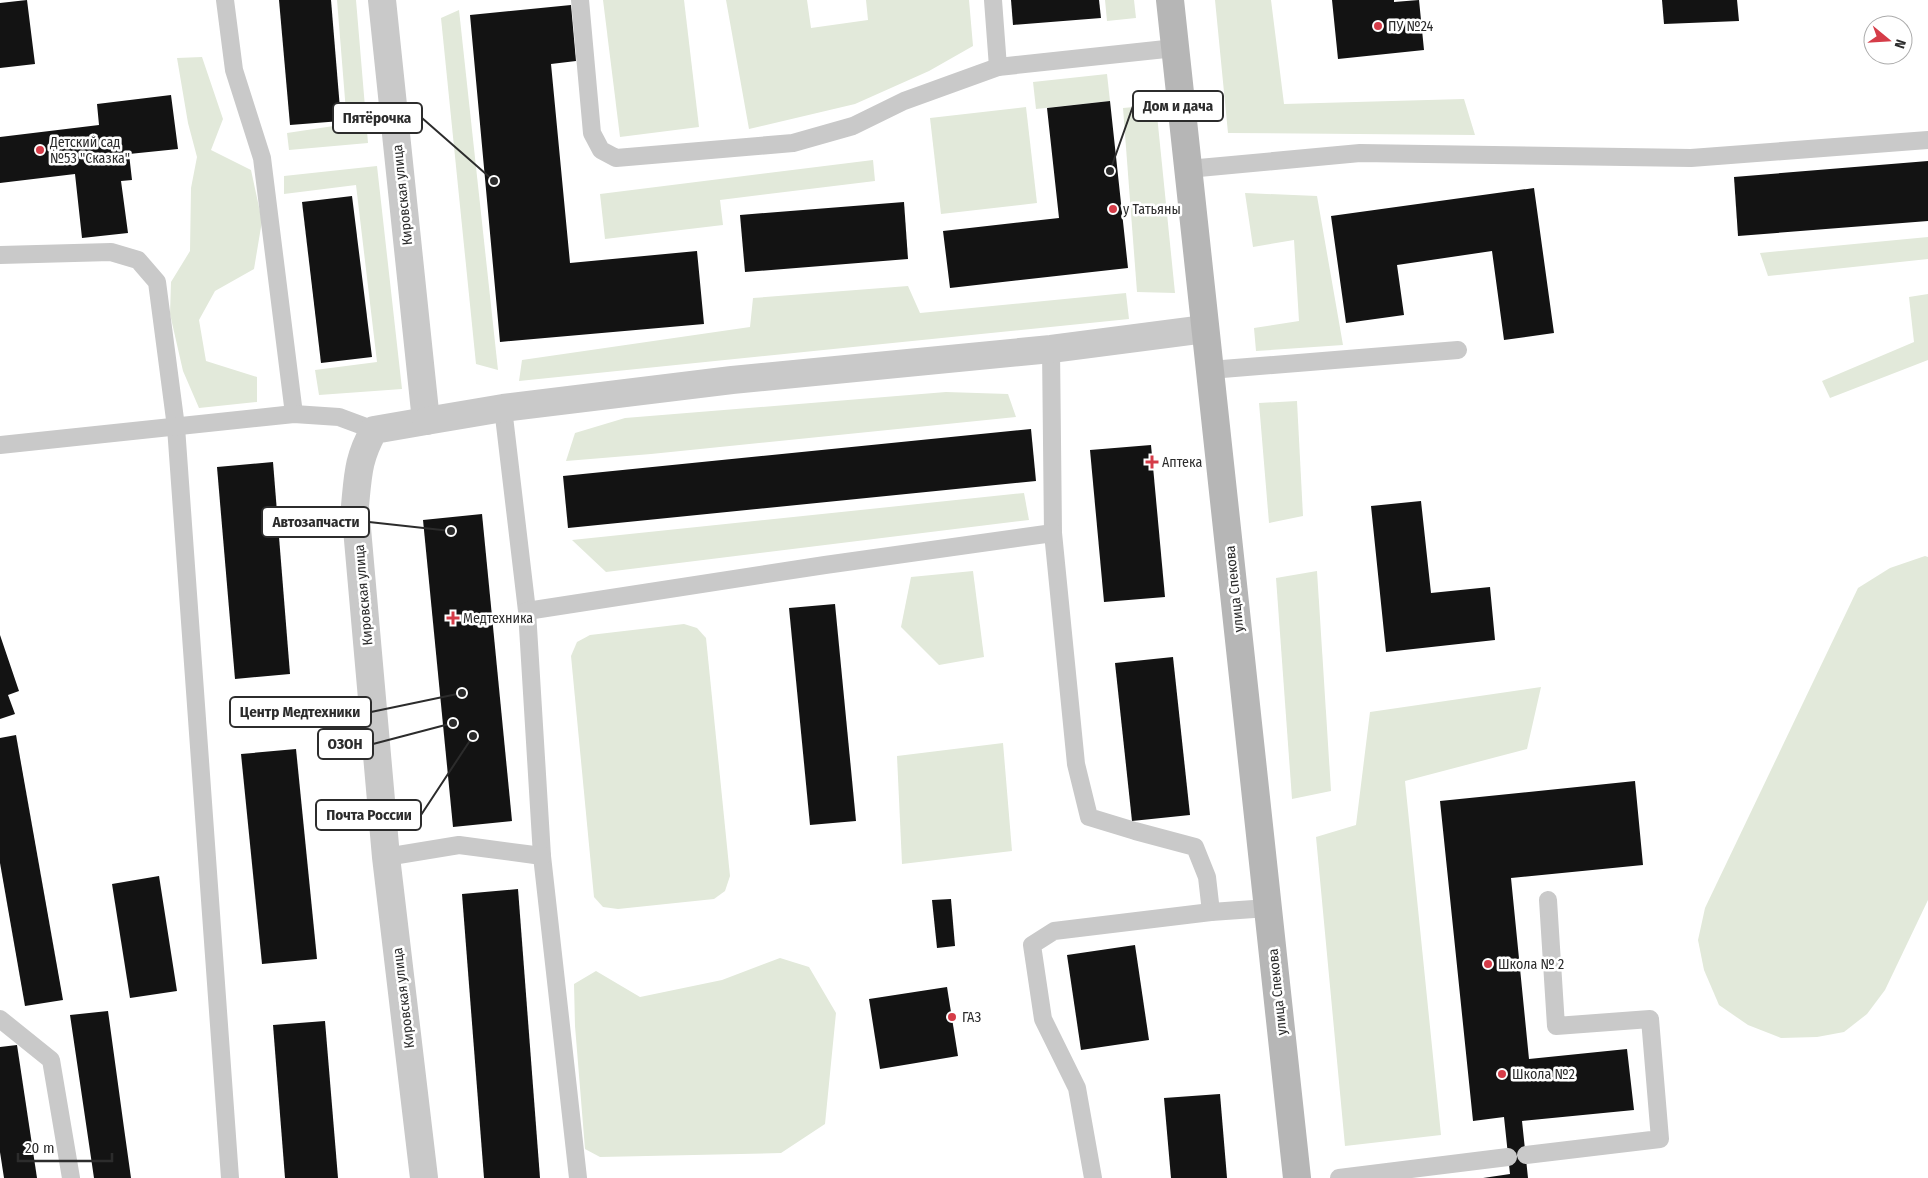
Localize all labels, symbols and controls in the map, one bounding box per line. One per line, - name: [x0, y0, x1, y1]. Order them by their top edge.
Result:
- north arrow: [1863, 15, 1913, 65]
- place label: ПУ №24: [1388, 18, 1434, 35]
- marker: ПУ №24: [1372, 20, 1384, 32]
- text: N: [1891, 37, 1909, 50]
- callout: Дом и дача: [1133, 91, 1223, 121]
- text: Дом и дача: [1142, 97, 1214, 115]
- callout: Пятёрочка: [333, 103, 422, 133]
- text: Пятёрочка: [343, 109, 412, 127]
- place label: Детский сад №53 "Сказка": [49, 134, 130, 167]
- marker: Детский сад №53 "Сказка": [34, 144, 46, 156]
- street label: Кировская улица: [389, 144, 416, 246]
- place label: у Татьяны: [1123, 201, 1181, 218]
- marker: у Татьяны: [1107, 203, 1119, 215]
- place label: Аптека: [1162, 454, 1202, 471]
- marker: Аптека: [1146, 456, 1158, 468]
- callout: Автозапчасти: [262, 507, 369, 537]
- text: Автозапчасти: [271, 513, 360, 531]
- street label: Кировская улица: [351, 544, 376, 646]
- street label: улица Спекова: [1221, 545, 1248, 633]
- place label: Медтехника: [463, 610, 533, 627]
- marker: Медтехника: [447, 612, 459, 624]
- callout: Центр Медтехники: [230, 697, 371, 727]
- text: Центр Медтехники: [240, 703, 360, 721]
- callout: ОЗОН: [318, 729, 373, 759]
- text: ОЗОН: [328, 735, 363, 753]
- callout: Почта России: [316, 800, 421, 830]
- text: Почта России: [326, 806, 412, 824]
- street label: Кировская улица: [389, 946, 418, 1049]
- street label: улица Спекова: [1264, 948, 1291, 1036]
- place label: Школа № 2: [1498, 956, 1564, 973]
- marker: Школа № 2: [1482, 958, 1494, 970]
- place label: ГАЗ: [962, 1009, 981, 1026]
- marker: ГАЗ: [946, 1011, 958, 1023]
- place label: Школа №2: [1512, 1066, 1575, 1083]
- marker: Школа №2: [1496, 1068, 1508, 1080]
- scale bar: [18, 1130, 111, 1162]
- text: 20 m: [25, 1139, 55, 1157]

